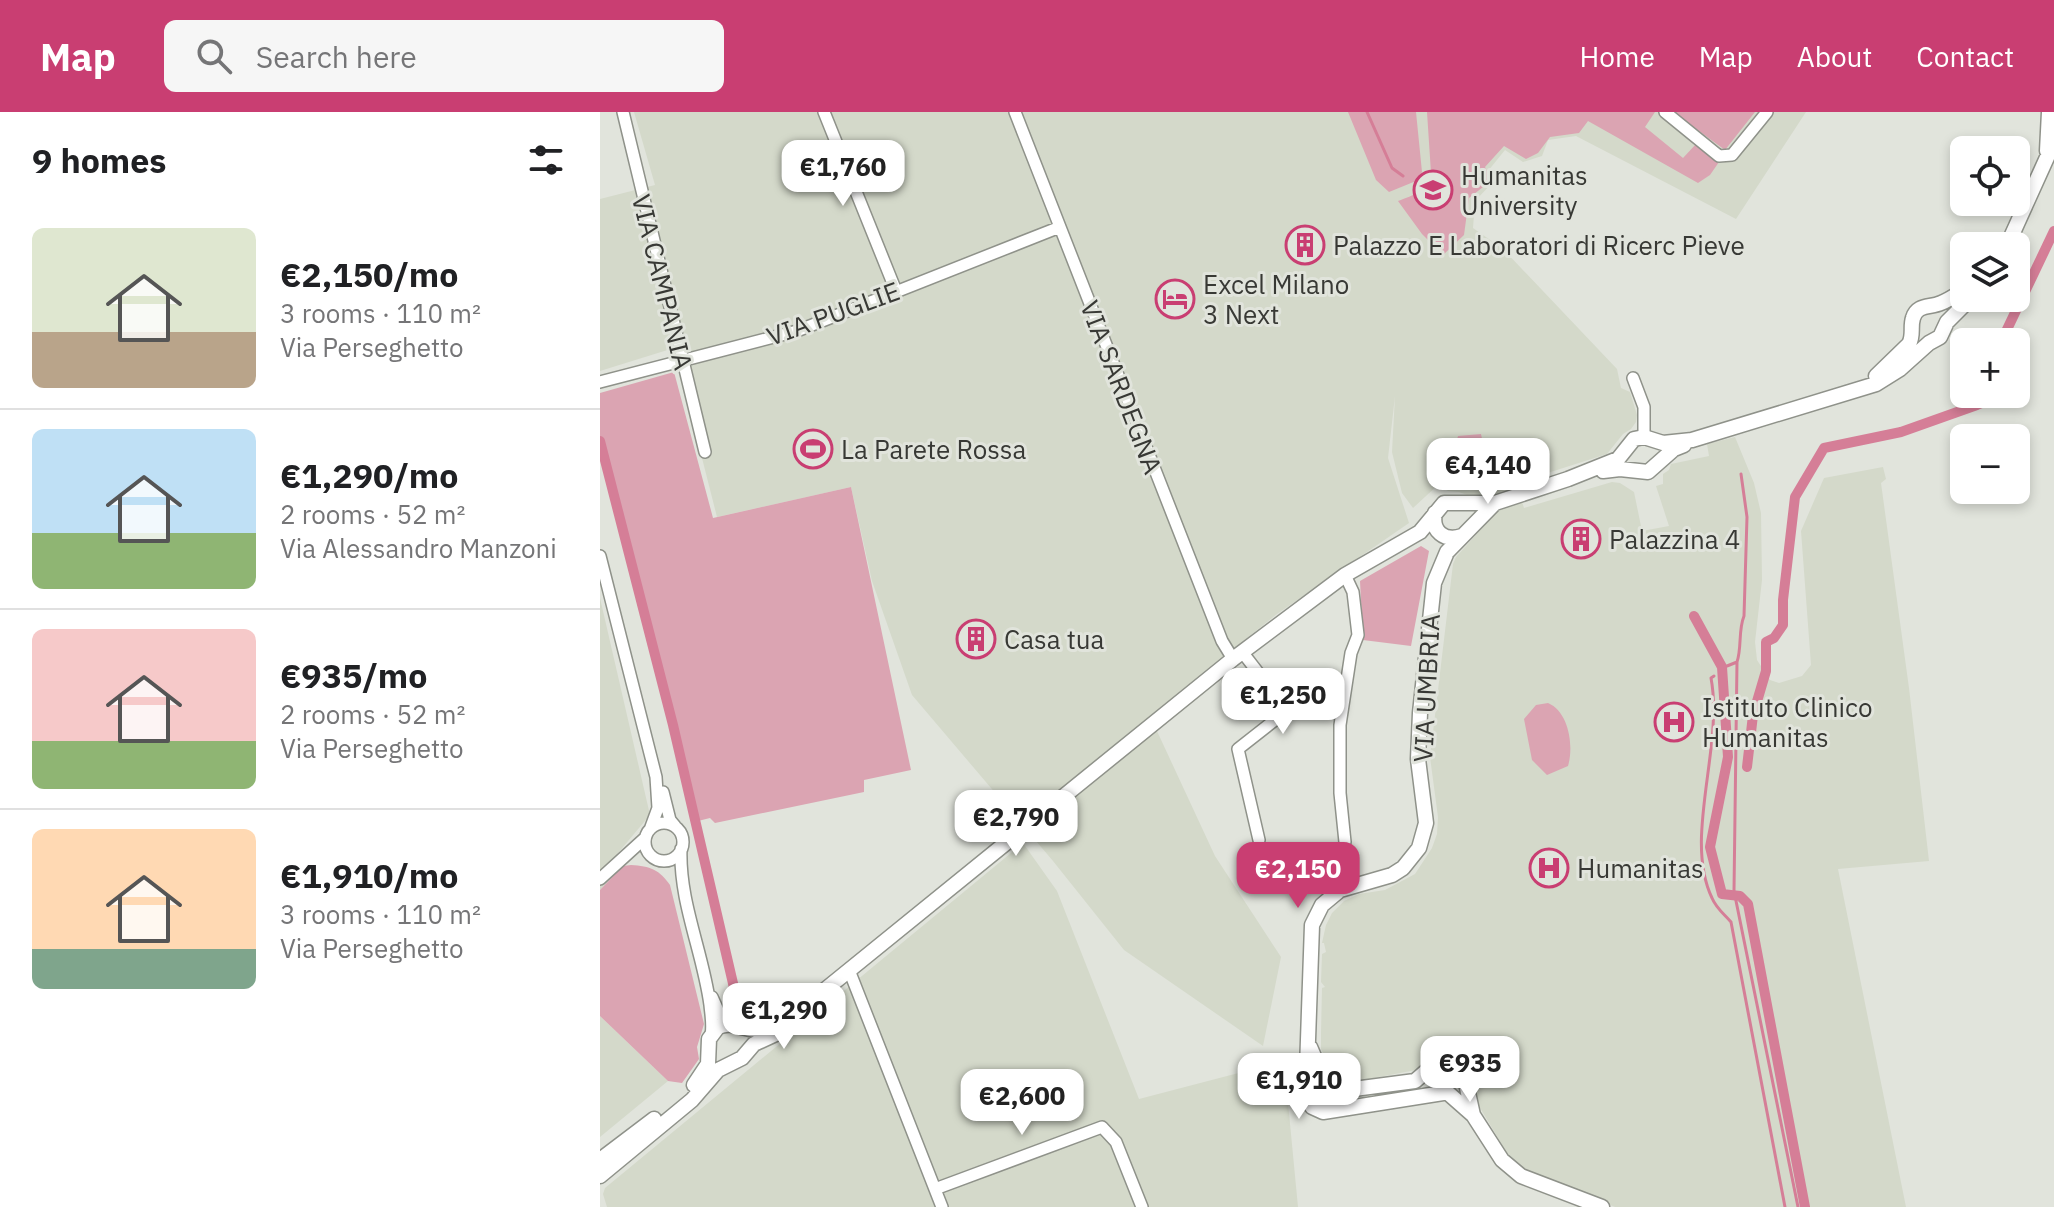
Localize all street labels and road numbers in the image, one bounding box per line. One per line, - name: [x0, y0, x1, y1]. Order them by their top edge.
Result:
- street label: VIA CAMPANIA: [625, 191, 701, 374]
- street label: VIA PUGLIE: [762, 273, 904, 353]
- street label: VIA SARDEGNA: [1073, 295, 1171, 479]
- street label: VIA UMBRIA: [1405, 613, 1447, 763]

